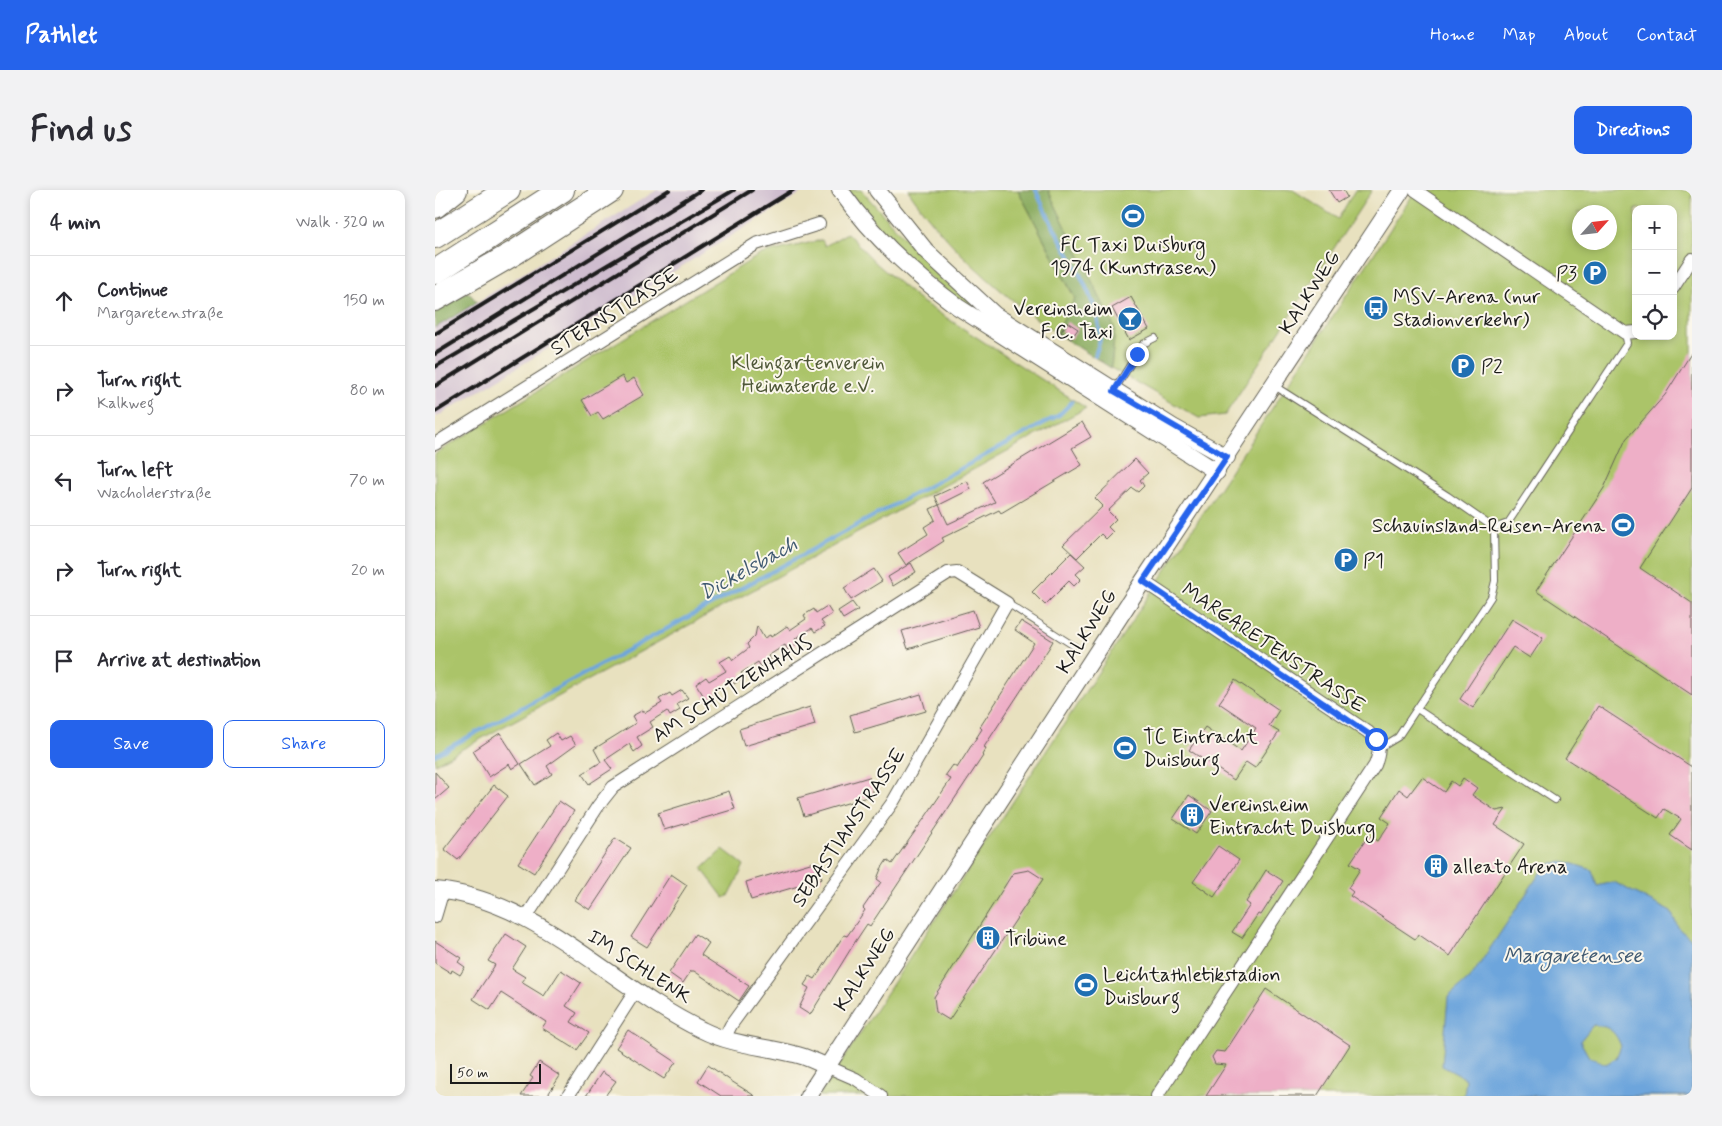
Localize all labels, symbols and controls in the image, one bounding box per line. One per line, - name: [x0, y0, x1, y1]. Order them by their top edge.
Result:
- text: Pathlet: [25, 20, 97, 51]
- text: Home: [1430, 23, 1475, 47]
- text: Map: [1503, 23, 1536, 47]
- text: About: [1564, 23, 1608, 47]
- text: Contact: [1636, 23, 1697, 47]
- button: Directions: [1574, 106, 1692, 154]
- text: Find us: [30, 107, 132, 153]
- sports icon: FC Taxi Duisburg 1974 (Kunstrasen): [1120, 203, 1146, 229]
- north arrow: [1572, 205, 1617, 250]
- map controls: [1632, 205, 1677, 340]
- button: +: [1632, 205, 1677, 250]
- text: 4 min: [50, 209, 101, 237]
- text: Walk · 320 m: [296, 212, 385, 233]
- place label: FC Taxi Duisburg 1974 (Kunstrasen): [1050, 232, 1216, 282]
- street label: KALKWEG: [1273, 246, 1347, 340]
- button: −: [1632, 250, 1677, 295]
- parking icon: P3: [1582, 260, 1608, 286]
- place label: P3: [1556, 261, 1577, 288]
- street label: STERNSTRASSE: [545, 262, 684, 363]
- text: Continue: [97, 278, 168, 303]
- place label: MSV-Arena (nur Stadionverkehr): [1393, 284, 1541, 334]
- icon: ahead: [50, 287, 78, 315]
- text: 150 m: [343, 290, 385, 311]
- bus stop icon: MSV-Arena (nur Stadionverkehr): [1363, 295, 1389, 321]
- button: locate: [1632, 295, 1677, 340]
- place label: Vereinsheim F.C. Taxi: [1013, 296, 1113, 346]
- text: Margaretenstraße: [97, 303, 224, 324]
- bar icon: Vereinsheim F.C. Taxi: [1117, 306, 1143, 332]
- route end: [1126, 343, 1149, 366]
- park label: Kleingartenverein Heimaterde e.V.: [731, 350, 885, 400]
- parking icon: P2: [1450, 353, 1476, 379]
- place label: P2: [1481, 354, 1503, 381]
- text: Turn right: [97, 368, 181, 393]
- icon: right: [50, 377, 78, 405]
- text: 80 m: [350, 380, 385, 401]
- text: Kalkweg: [97, 393, 154, 414]
- text: Turn left: [97, 458, 173, 483]
- icon: left: [50, 467, 78, 495]
- text: 70 m: [349, 470, 385, 491]
- text: Wacholderstraße: [97, 483, 212, 504]
- sports icon: Schauinsland-Reisen-Arena: [1610, 512, 1636, 538]
- place label: Schauinsland-Reisen-Arena: [1372, 513, 1606, 540]
- water label: Dickelsbach: [695, 530, 803, 607]
- parking icon: P1: [1333, 547, 1359, 573]
- place label: P1: [1363, 548, 1384, 575]
- icon: right: [50, 557, 78, 585]
- text: Turn right: [97, 558, 181, 583]
- text: 20 m: [351, 560, 385, 581]
- street label: MARGARETENSTRASSE: [1176, 577, 1370, 720]
- street label: KALKWEG: [1051, 584, 1124, 679]
- street label: AM SCHÜTZENHAUS: [648, 629, 818, 749]
- icon: arrive: [50, 647, 78, 675]
- text: Arrive at destination: [97, 648, 261, 673]
- button: Save: [50, 720, 213, 768]
- button: Share: [223, 720, 385, 768]
- place label: TC Eintracht Duisburg: [1143, 724, 1258, 776]
- route start: [1365, 728, 1388, 751]
- sports icon: TC Eintracht Duisburg: [1112, 735, 1138, 761]
- street label: SEBASTIANSTRASSE: [786, 743, 913, 913]
- place label: Vereinsheim Eintracht Duisburg: [1209, 792, 1375, 843]
- building icon: Vereinsheim Eintracht Duisburg: [1179, 802, 1205, 828]
- building icon: alleato Arena: [1423, 853, 1449, 879]
- place label: alleato Arena: [1453, 854, 1568, 881]
- street label: KALKWEG: [828, 923, 902, 1017]
- street label: IM SCHLENK: [582, 924, 696, 1011]
- building icon: Tribüne: [975, 925, 1001, 951]
- place label: Tribüne: [1005, 926, 1067, 953]
- water label: Margaretensee: [1504, 942, 1644, 972]
- place label: Leichtathletikstadion Duisburg: [1103, 962, 1281, 1014]
- sports icon: Leichtathletikstadion Duisburg: [1073, 972, 1099, 998]
- scale bar: [450, 1061, 541, 1084]
- text: 50 m: [457, 1064, 488, 1082]

